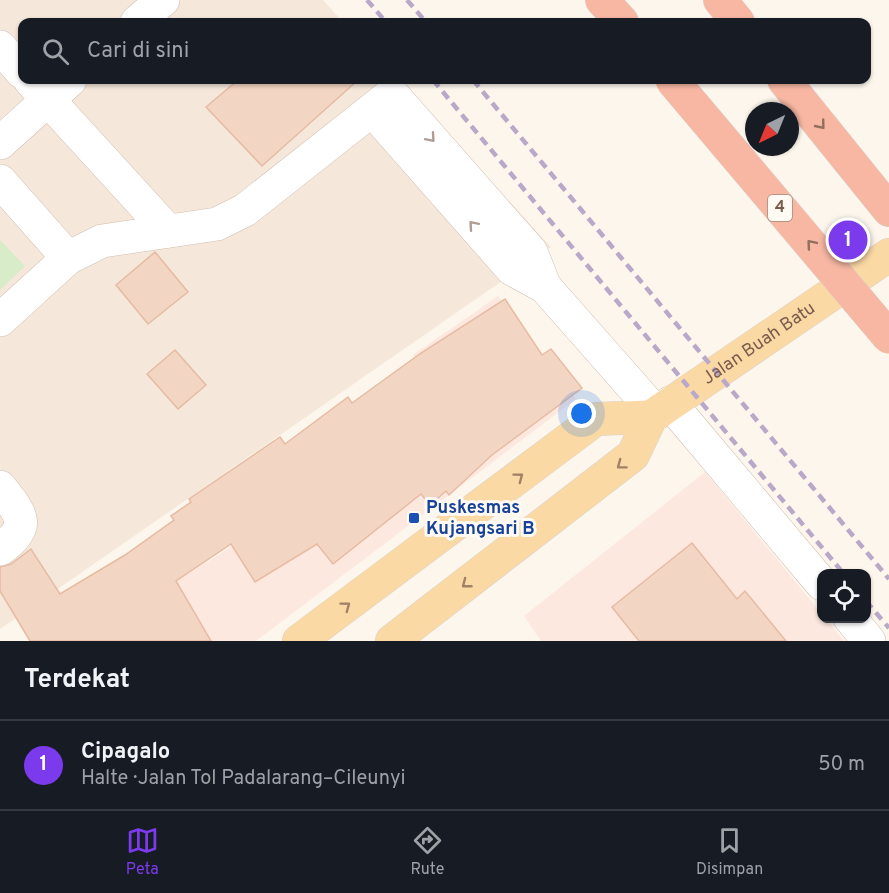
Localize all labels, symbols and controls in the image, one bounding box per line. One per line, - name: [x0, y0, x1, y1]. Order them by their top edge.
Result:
- search box: [18, 18, 871, 84]
- icon: search: [39, 35, 72, 68]
- text: Cari di sini: [87, 38, 189, 65]
- north arrow: [745, 102, 799, 156]
- one-way arrow: [813, 118, 824, 129]
- one-way arrow: [424, 131, 435, 142]
- road number: 4: [768, 195, 792, 221]
- pin: 1: [828, 218, 868, 262]
- one-way arrow: [469, 221, 480, 232]
- one-way arrow: [807, 240, 818, 251]
- street label: Jalan Buah Batu: [698, 297, 820, 390]
- your location: [567, 399, 596, 428]
- one-way arrow: [616, 458, 627, 469]
- one-way arrow: [512, 473, 523, 484]
- place label: Puskesmas Kujangsari B: [426, 497, 535, 541]
- marker: Puskesmas Kujangsari B: [407, 511, 421, 525]
- map controls: [817, 569, 871, 623]
- button: locate: [817, 569, 871, 623]
- one-way arrow: [462, 576, 473, 587]
- one-way arrow: [339, 602, 350, 613]
- text: Terdekat: [24, 664, 130, 697]
- text: Cipagalo: [81, 739, 170, 766]
- text: 1: [40, 752, 48, 778]
- text: 50 m: [818, 752, 865, 778]
- text: Halte · Jalan Tol Padalarang–Cileunyi: [81, 766, 406, 792]
- tab: Peta: [126, 824, 159, 880]
- tab: Rute: [410, 824, 444, 880]
- tab: Disimpan: [696, 824, 763, 880]

